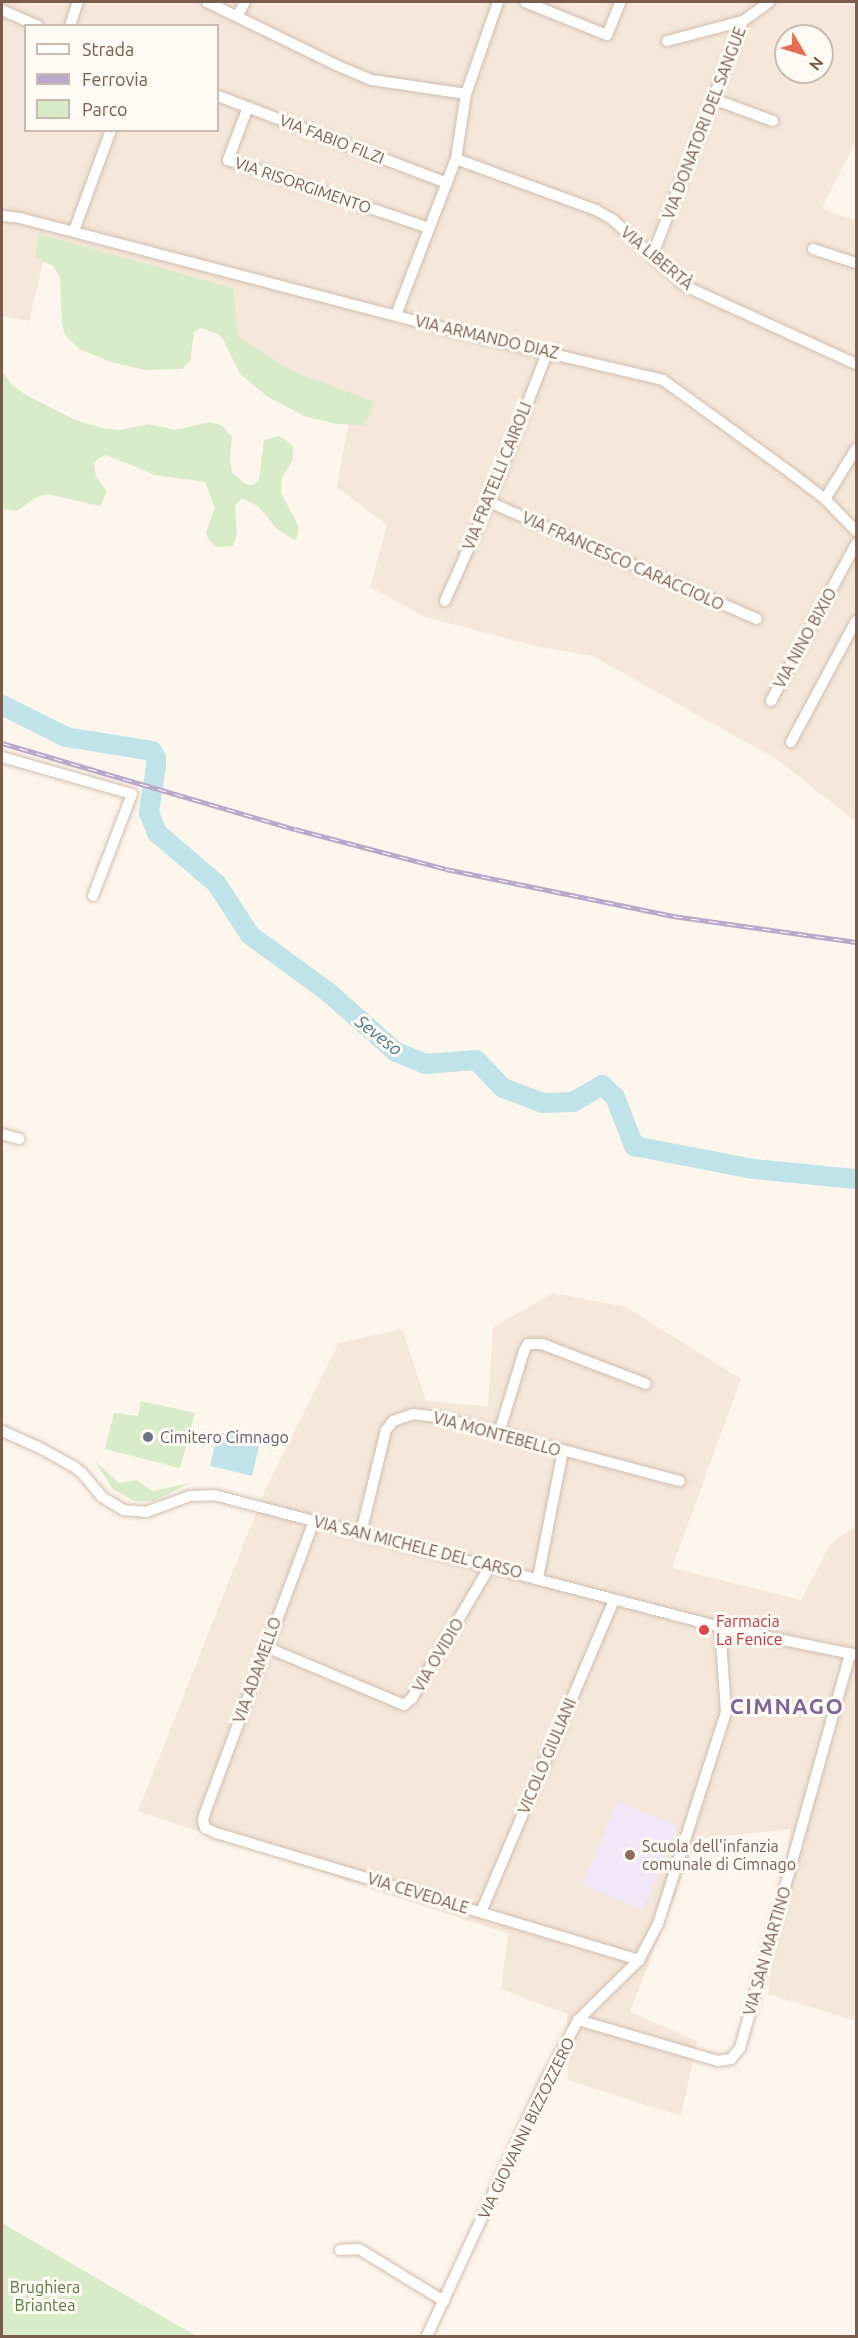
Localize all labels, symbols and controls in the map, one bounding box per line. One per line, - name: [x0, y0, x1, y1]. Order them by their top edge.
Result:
- legend: [24, 24, 219, 132]
- street label: VIA DONATORI DEL SANGUE: [658, 24, 750, 222]
- north arrow: [774, 24, 834, 84]
- text: Strada: [82, 39, 134, 59]
- text: N: [806, 54, 827, 74]
- text: Ferrovia: [82, 69, 148, 89]
- text: Parco: [82, 99, 128, 119]
- street label: VIA FABIO FILZI: [277, 110, 387, 168]
- street label: VIA RISORGIMENTO: [232, 153, 374, 217]
- street label: VIA LIBERTÀ: [617, 222, 697, 294]
- street label: VIA ARMANDO DIAZ: [413, 311, 561, 363]
- street label: VIA FRATELLI CAIROLI: [459, 399, 535, 553]
- street label: VIA FRANCESCO CARACCIOLO: [519, 508, 727, 614]
- street label: VIA NINO BIXIO: [769, 584, 841, 692]
- water label: Seveso: [351, 1010, 407, 1060]
- street label: VIA MONTEBELLO: [431, 1408, 563, 1460]
- place label: Cimitero Cimnago: [160, 1427, 289, 1447]
- marker: Cimitero Cimnago: [141, 1430, 155, 1444]
- street label: VIA SAN MICHELE DEL CARSO: [312, 1512, 524, 1582]
- place label: Farmacia La Fenice: [716, 1611, 783, 1649]
- street label: VIA ADAMELLO: [229, 1614, 285, 1726]
- street label: VIA OVIDIO: [408, 1615, 468, 1695]
- marker: Farmacia La Fenice: [697, 1623, 711, 1637]
- district label: CIMNAGO: [730, 1693, 844, 1719]
- street label: VICOLO GIULIANI: [514, 1695, 580, 1817]
- place label: Scuola dell'infanzia comunale di Cimnago: [642, 1836, 796, 1874]
- marker: Scuola dell'infanzia comunale di Cimnago: [623, 1848, 637, 1862]
- street label: VIA CEVEDALE: [365, 1868, 471, 1918]
- street label: VIA SAN MARTINO: [739, 1884, 795, 2018]
- street label: VIA GIOVANNI BIZZOZZERO: [474, 2034, 578, 2222]
- park label: Brughiera Briantea: [10, 2277, 80, 2315]

